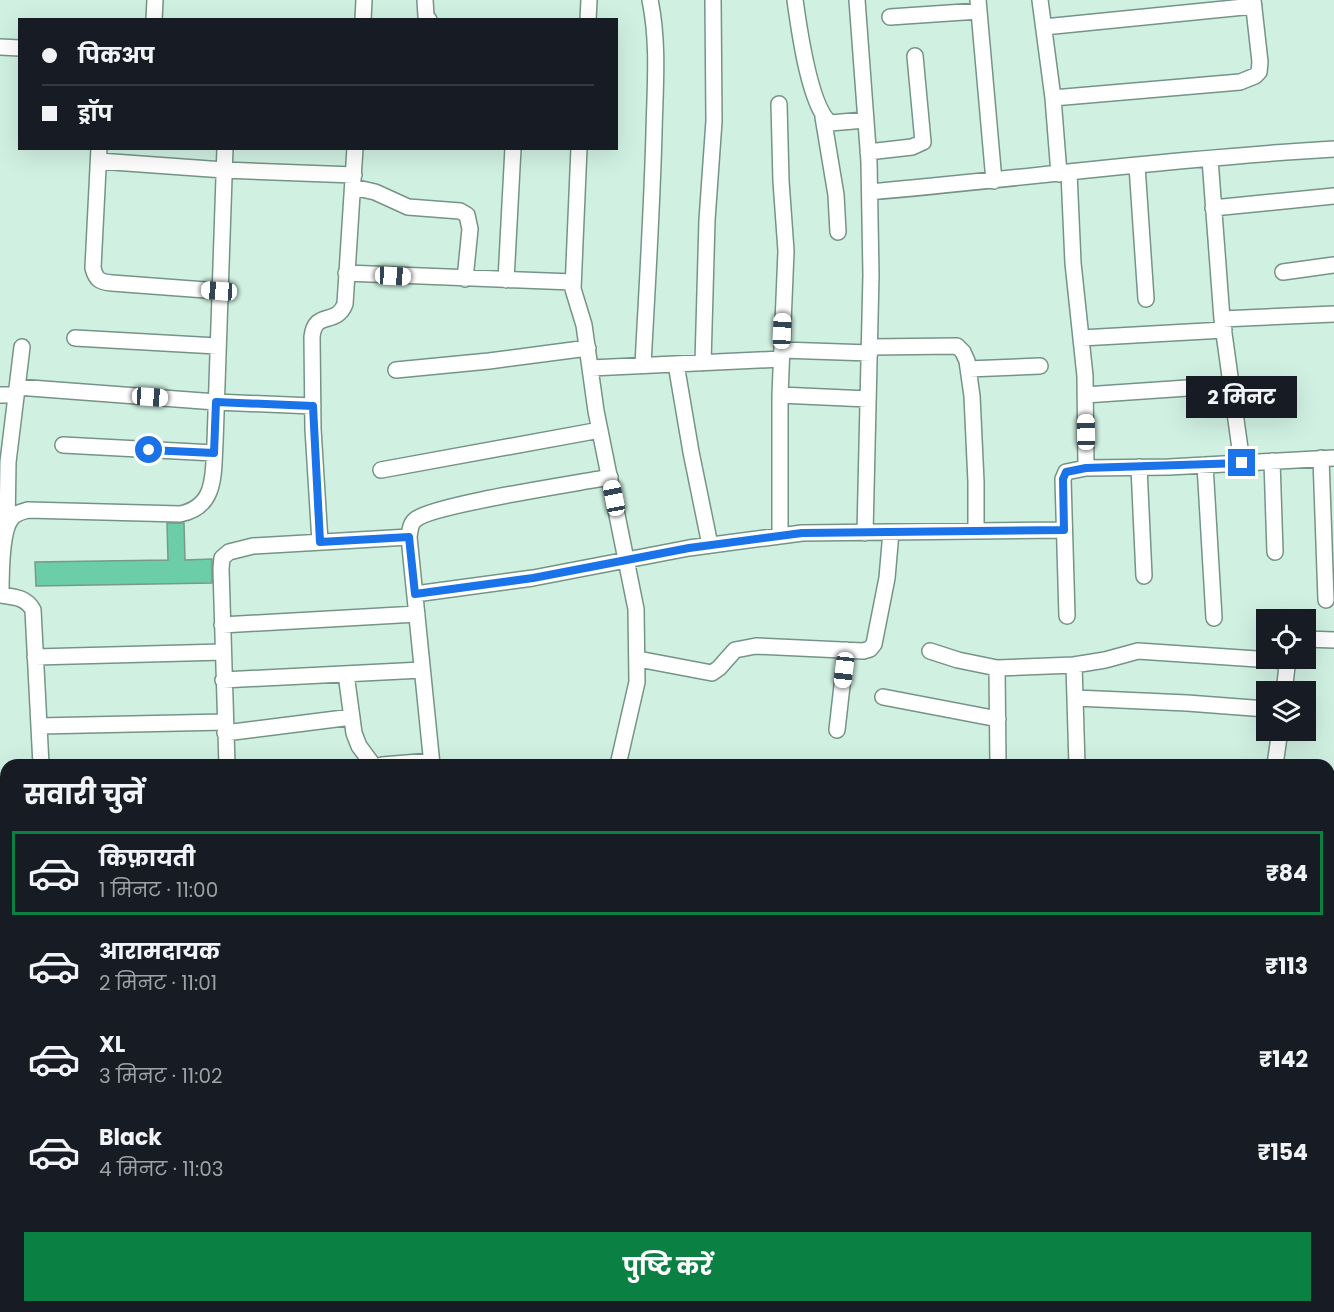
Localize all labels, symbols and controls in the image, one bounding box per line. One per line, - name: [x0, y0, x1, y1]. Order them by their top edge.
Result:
- text: पिकअप: [78, 40, 155, 71]
- text: ड्रॉप: [78, 98, 112, 129]
- car: [375, 266, 411, 286]
- car: [200, 281, 238, 301]
- car: [772, 313, 792, 349]
- callout: 2 मिनट: [1186, 376, 1298, 418]
- text: 2 मिनट: [1207, 383, 1276, 411]
- car: [131, 387, 169, 407]
- car: [1077, 414, 1095, 450]
- route start: [135, 436, 162, 463]
- route end: [1228, 449, 1255, 476]
- car: [602, 479, 626, 517]
- map controls: [1256, 609, 1316, 741]
- button: locate: [1256, 609, 1316, 669]
- car: [833, 651, 855, 689]
- button: layers: [1256, 681, 1316, 741]
- text: सवारी चुनें: [24, 776, 144, 813]
- text: किफ़ायती: [99, 843, 195, 874]
- icon: car: [27, 846, 81, 900]
- text: ₹84: [1266, 858, 1308, 889]
- text: 1 मिनट · 11:00: [99, 876, 218, 904]
- text: आरामदायक: [99, 936, 220, 967]
- icon: car: [27, 939, 81, 993]
- text: ₹113: [1265, 951, 1308, 982]
- text: 2 मिनट · 11:01: [99, 969, 217, 997]
- text: XL: [99, 1029, 125, 1060]
- icon: car: [27, 1032, 81, 1086]
- text: ₹142: [1259, 1044, 1308, 1075]
- text: 3 मिनट · 11:02: [99, 1062, 223, 1090]
- text: Black: [99, 1122, 162, 1153]
- icon: car: [27, 1125, 81, 1179]
- text: ₹154: [1257, 1137, 1308, 1168]
- text: 4 मिनट · 11:03: [99, 1155, 224, 1183]
- button: पुष्टि करें: [24, 1232, 1311, 1301]

